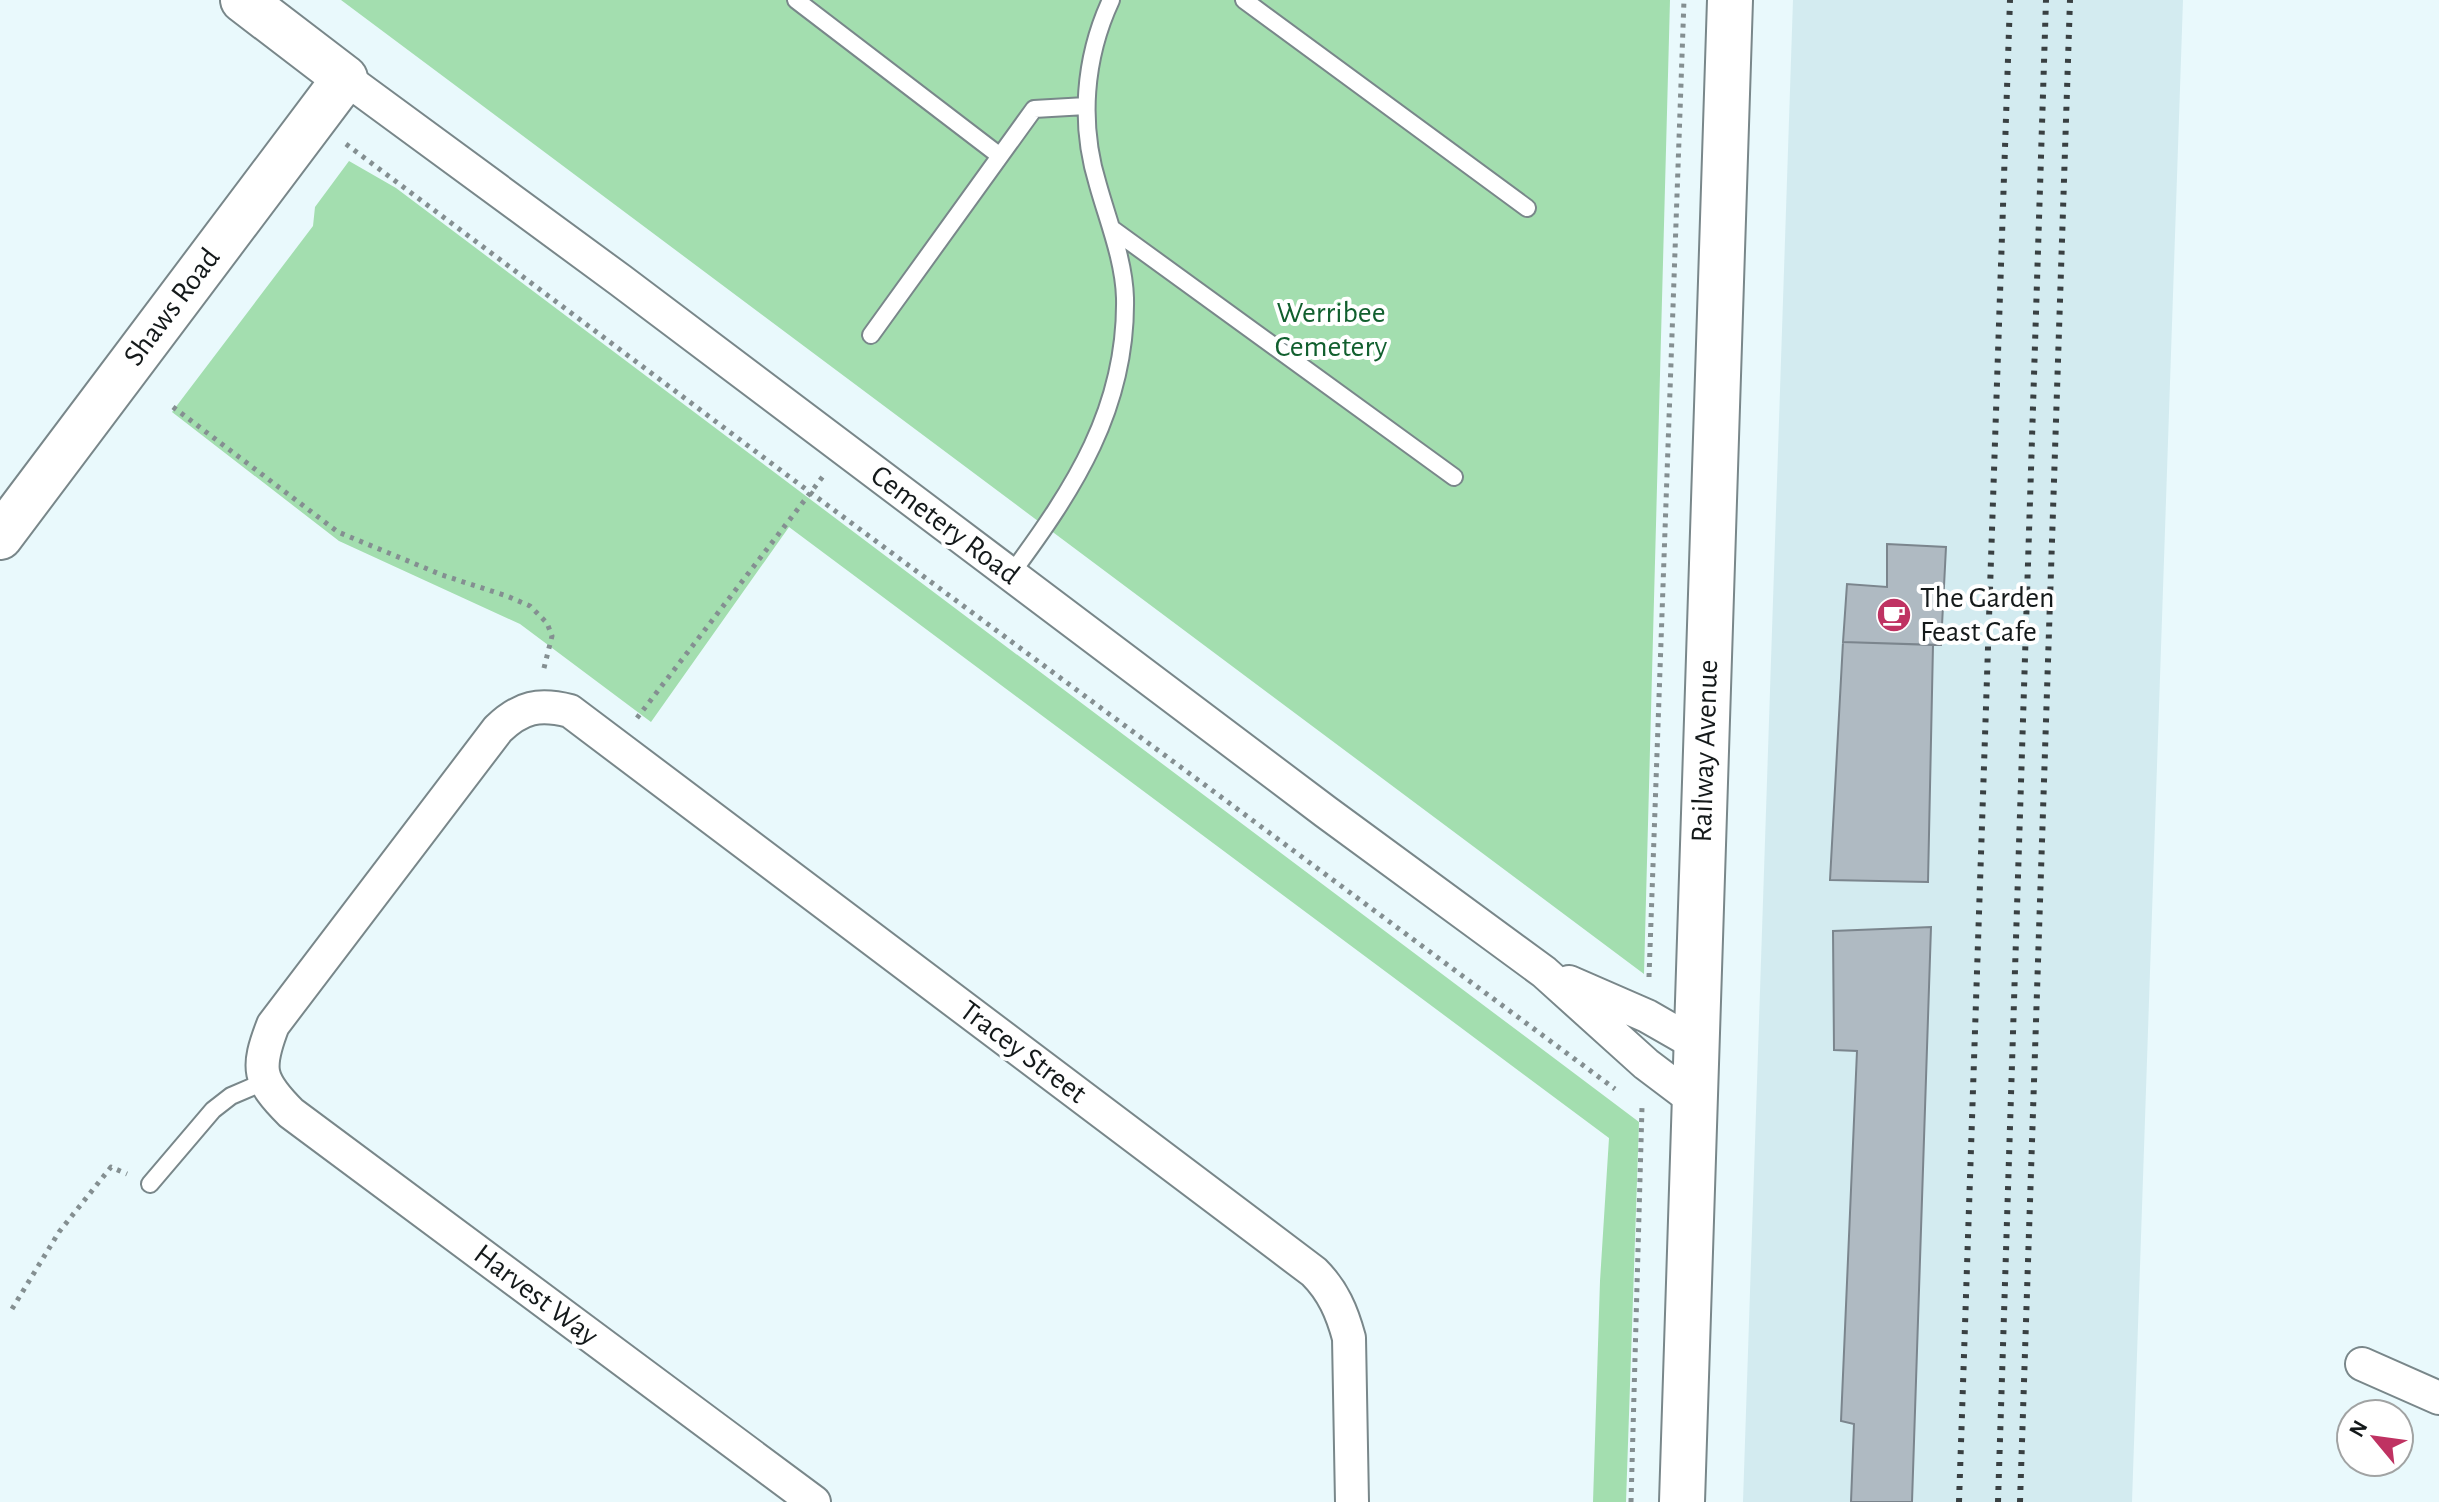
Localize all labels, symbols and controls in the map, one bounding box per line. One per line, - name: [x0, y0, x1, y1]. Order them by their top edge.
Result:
- street label: Shaws Road: [118, 243, 226, 371]
- park label: Werribee Cemetery: [1275, 298, 1387, 362]
- street label: Cemetery Road: [865, 460, 1025, 590]
- place label: The Garden Feast Cafe: [1920, 583, 2055, 647]
- cafe icon: The Garden Feast Cafe: [1875, 596, 1913, 634]
- street label: Railway Avenue: [1687, 659, 1723, 843]
- street label: Tracey Street: [954, 995, 1092, 1109]
- street label: Harvest Way: [468, 1239, 604, 1351]
- north arrow: [2335, 1398, 2415, 1478]
- text: N: [2345, 1417, 2372, 1441]

